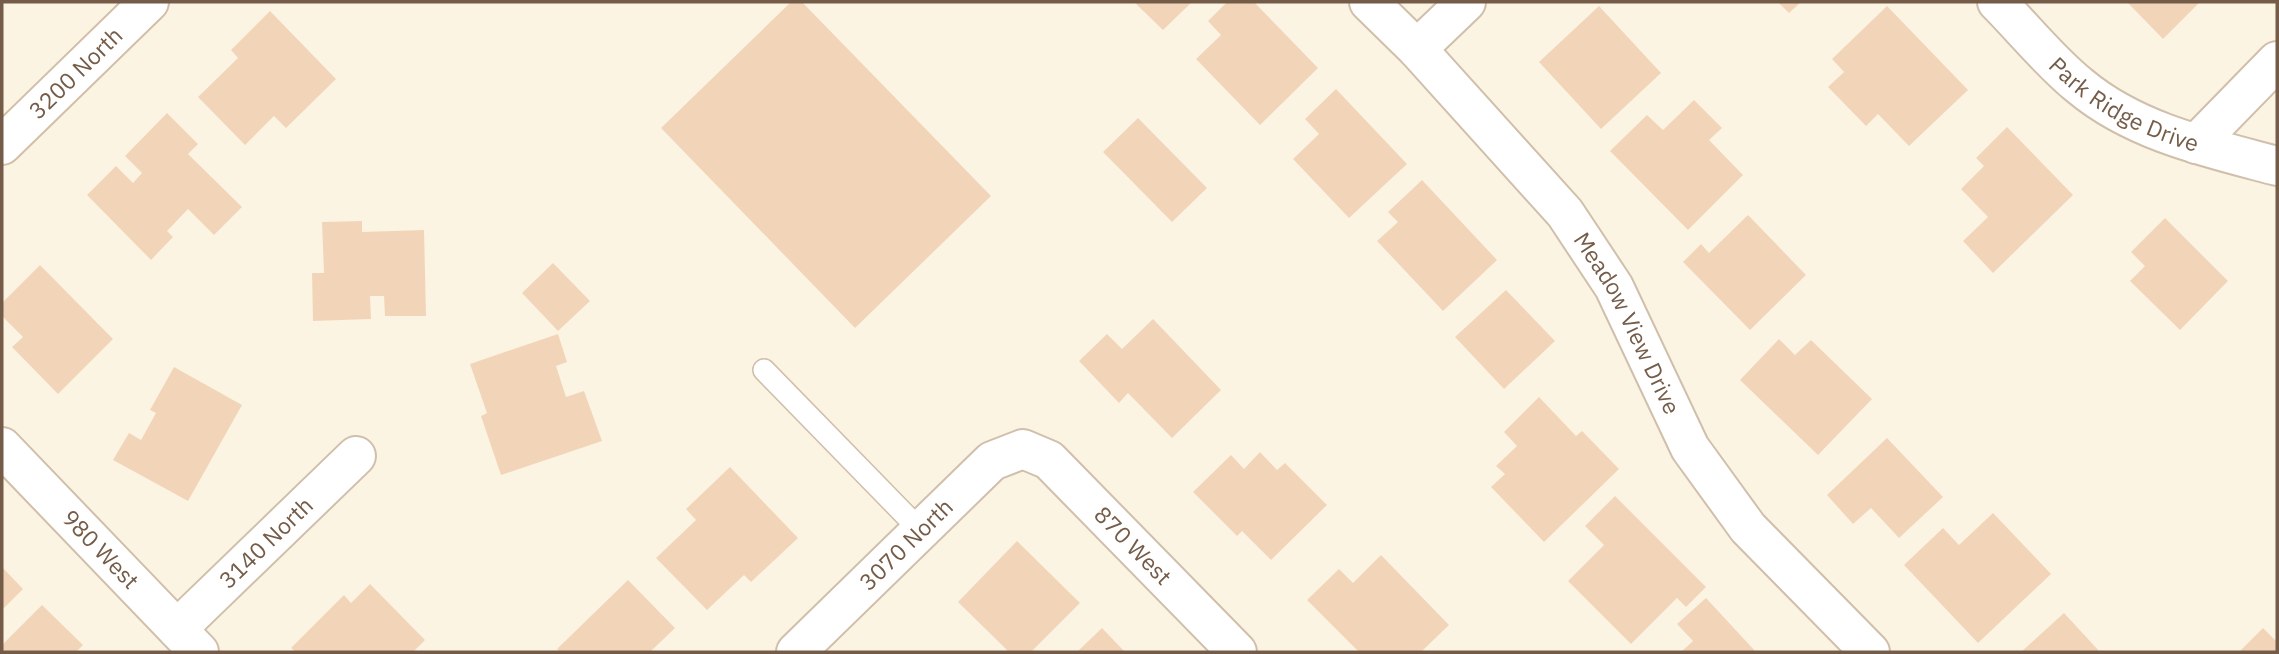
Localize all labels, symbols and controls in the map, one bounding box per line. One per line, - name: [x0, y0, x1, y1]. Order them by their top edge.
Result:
- street label: 3200 North: [22, 20, 128, 125]
- street label: Park Ridge Drive: [2043, 50, 2203, 158]
- street label: Meadow View Drive: [1568, 226, 1688, 419]
- street label: 3140 North: [212, 490, 319, 594]
- street label: 3070 North: [852, 491, 959, 596]
- street label: 870 West: [1088, 499, 1179, 591]
- street label: 980 West: [56, 503, 146, 595]

